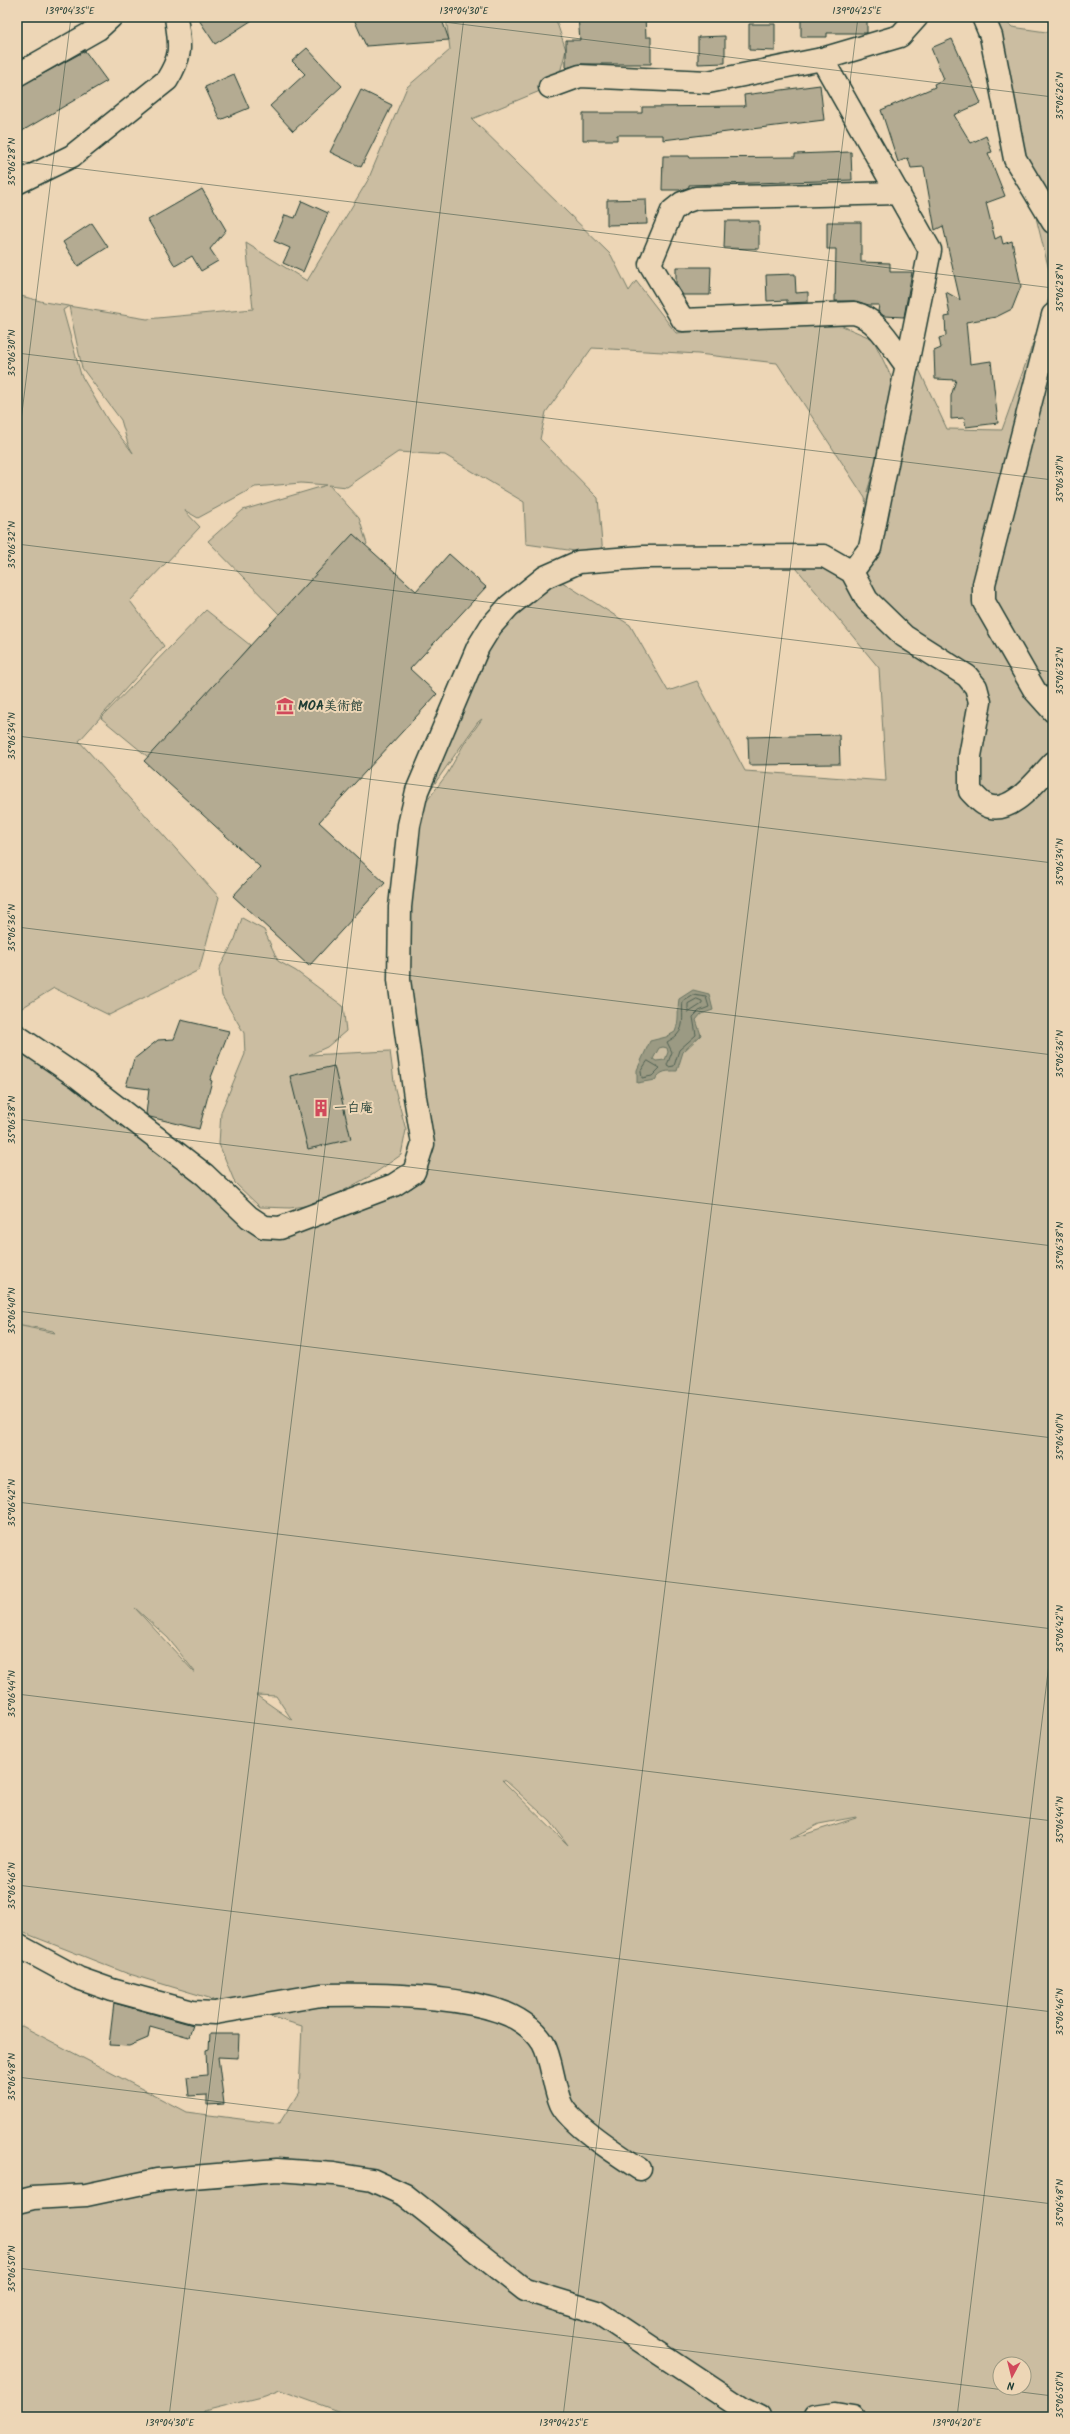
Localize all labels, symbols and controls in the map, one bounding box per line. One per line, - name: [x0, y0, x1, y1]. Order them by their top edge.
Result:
- text: 139°04'35"E: [45, 3, 96, 19]
- text: 139°04'30"E: [440, 3, 490, 19]
- text: 139°04'25"E: [832, 3, 883, 19]
- text: 35°06'26"N: [1052, 72, 1068, 120]
- text: 35°06'28"N: [4, 138, 20, 186]
- text: 35°06'28"N: [1052, 264, 1068, 312]
- text: 35°06'30"N: [4, 329, 20, 377]
- text: 35°06'30"N: [1052, 455, 1068, 503]
- text: 35°06'32"N: [4, 521, 20, 569]
- text: 35°06'32"N: [1052, 647, 1068, 695]
- museum icon: MOA美術館: [275, 696, 295, 716]
- place label: MOA美術館: [298, 696, 363, 717]
- text: 35°06'34"N: [4, 712, 20, 760]
- text: 35°06'34"N: [1052, 838, 1068, 886]
- text: 35°06'36"N: [4, 904, 20, 952]
- text: 35°06'36"N: [1052, 1030, 1068, 1078]
- text: 35°06'38"N: [4, 1096, 20, 1144]
- building icon: 一白庵: [311, 1098, 331, 1118]
- place label: 一白庵: [334, 1098, 373, 1119]
- text: 35°06'38"N: [1052, 1222, 1068, 1270]
- text: 35°06'40"N: [4, 1287, 20, 1335]
- text: 35°06'40"N: [1052, 1413, 1068, 1461]
- text: 35°06'42"N: [4, 1479, 20, 1527]
- text: 35°06'42"N: [1052, 1605, 1068, 1653]
- text: 35°06'44"N: [4, 1670, 20, 1718]
- text: 35°06'44"N: [1052, 1796, 1068, 1844]
- text: 35°06'46"N: [4, 1862, 20, 1910]
- text: 35°06'46"N: [1052, 1988, 1068, 2036]
- text: 35°06'48"N: [4, 2053, 20, 2101]
- text: 35°06'48"N: [1052, 2179, 1068, 2227]
- text: 35°06'50"N: [4, 2245, 20, 2292]
- north arrow: [992, 2356, 1032, 2396]
- text: 35°06'50"N: [1052, 2371, 1068, 2418]
- text: N: [1006, 2376, 1015, 2394]
- text: 139°04'30"E: [146, 2415, 196, 2431]
- text: 139°04'25"E: [539, 2415, 590, 2431]
- text: 139°04'20"E: [932, 2415, 983, 2431]

